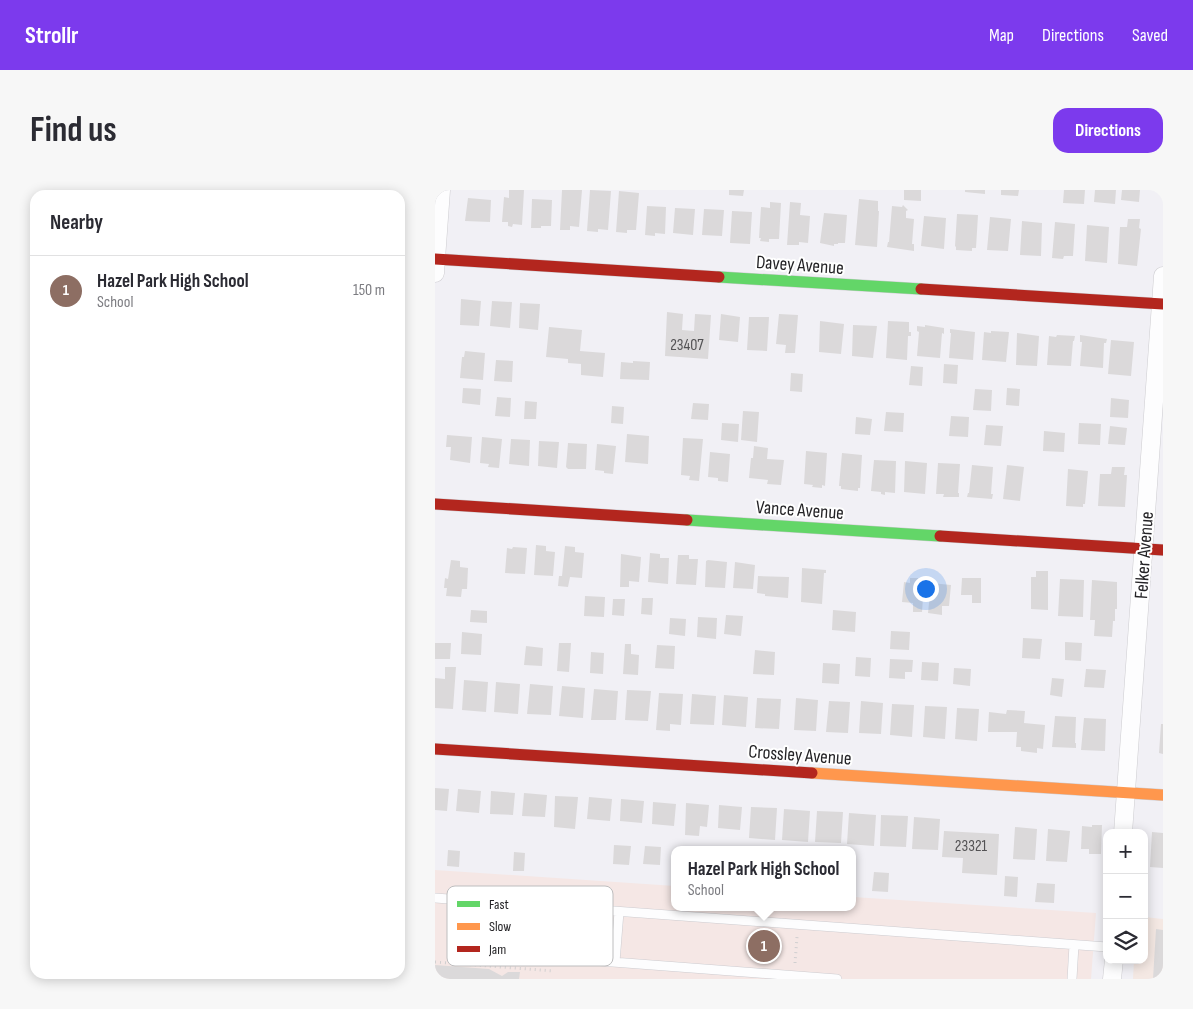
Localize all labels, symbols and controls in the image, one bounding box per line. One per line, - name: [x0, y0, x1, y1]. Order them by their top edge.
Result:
- text: Strollr: [25, 21, 79, 50]
- text: Map: [989, 25, 1014, 46]
- text: Directions: [1042, 25, 1104, 46]
- text: Saved: [1132, 25, 1168, 46]
- button: Directions: [1053, 108, 1163, 153]
- text: Find us: [30, 109, 117, 152]
- text: Nearby: [50, 210, 103, 235]
- street label: Davey Avenue: [755, 251, 845, 280]
- text: Hazel Park High School: [97, 270, 249, 293]
- text: 1: [63, 281, 69, 300]
- text: 150 m: [353, 281, 385, 300]
- text: School: [97, 293, 133, 312]
- house number: 23407: [670, 336, 704, 355]
- street label: Vance Avenue: [755, 496, 845, 525]
- street label: Felker Avenue: [1130, 511, 1159, 600]
- your location: [913, 576, 939, 602]
- street label: Crossley Avenue: [747, 740, 852, 771]
- map controls: [1103, 829, 1148, 964]
- button: +: [1103, 829, 1148, 874]
- house number: 23321: [955, 837, 988, 856]
- popup: [671, 846, 856, 911]
- text: Hazel Park High School: [688, 858, 839, 881]
- button: −: [1103, 874, 1148, 919]
- text: School: [688, 881, 724, 900]
- legend: [447, 886, 613, 966]
- text: Fast: [489, 896, 509, 913]
- text: Slow: [489, 918, 511, 935]
- button: layers: [1103, 919, 1148, 964]
- pin: 1: [748, 927, 780, 965]
- text: Jam: [488, 941, 506, 958]

